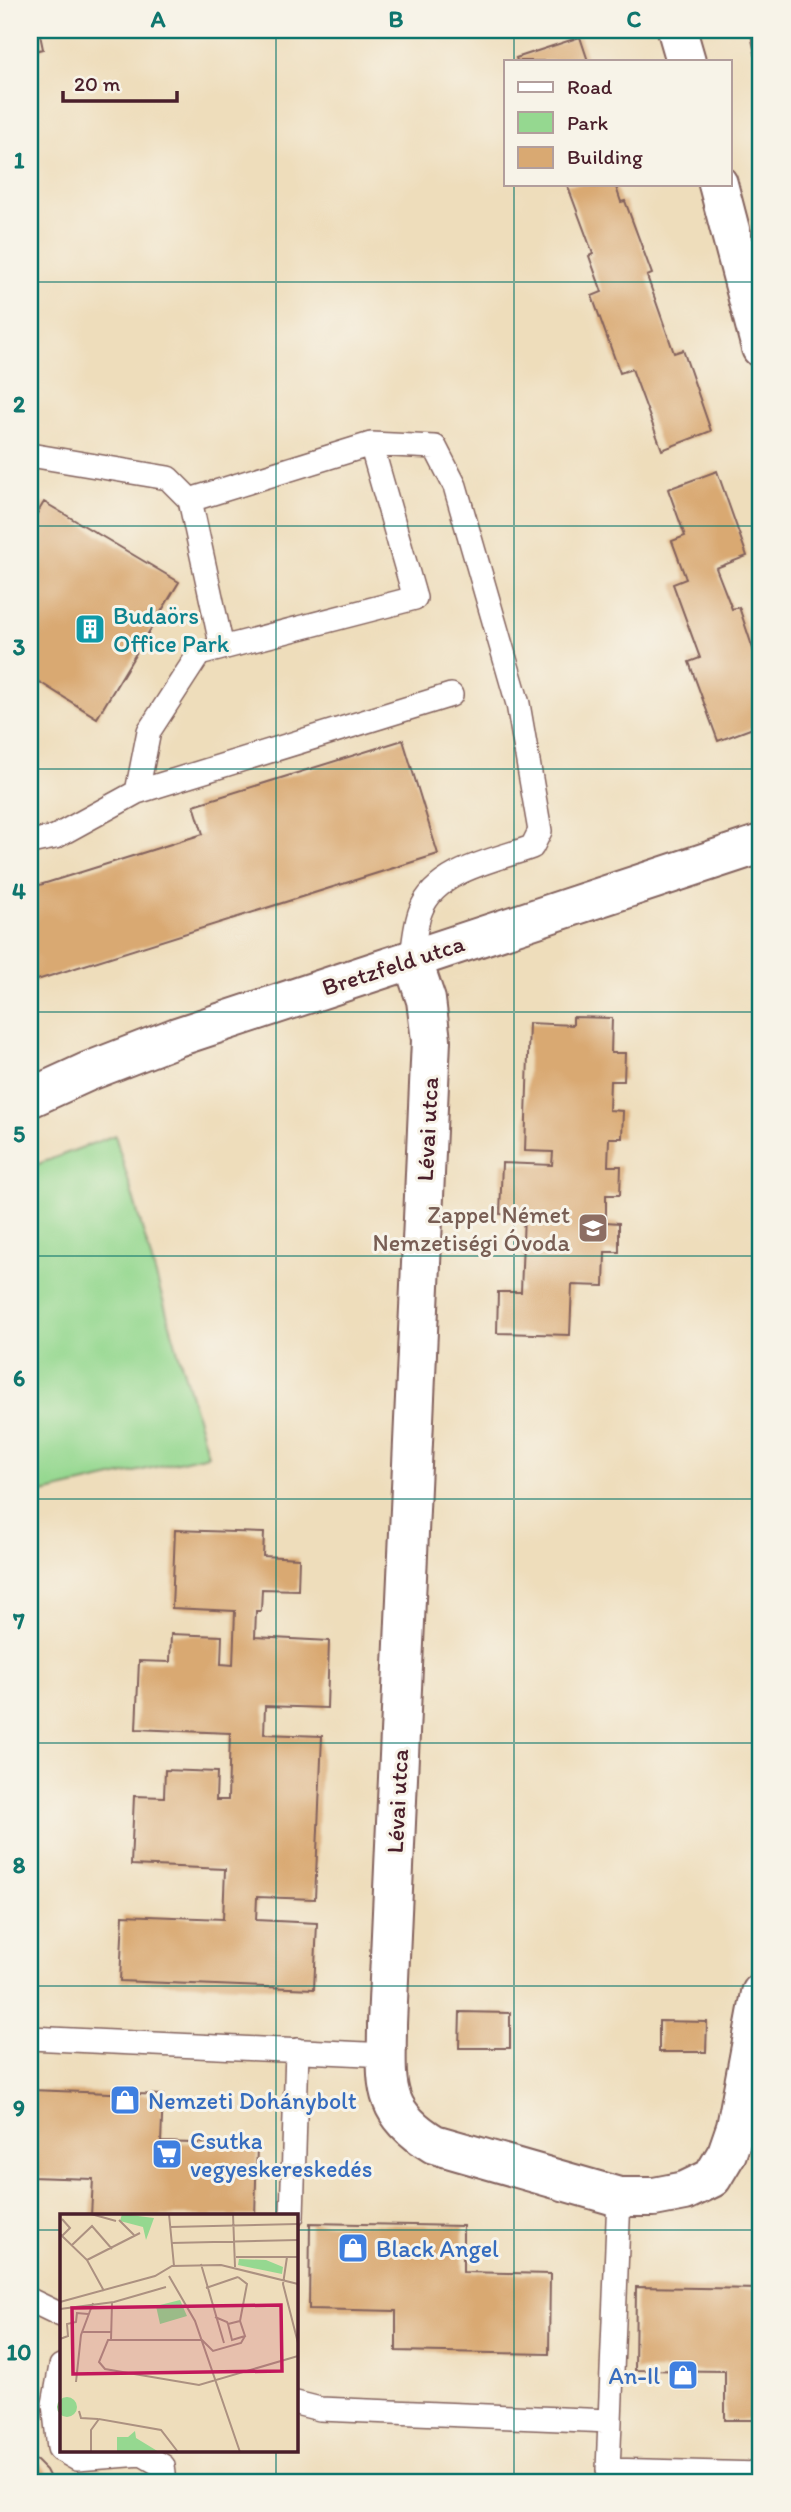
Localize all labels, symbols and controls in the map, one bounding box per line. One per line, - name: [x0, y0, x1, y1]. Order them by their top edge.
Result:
- text: A: [150, 5, 166, 33]
- text: B: [389, 5, 404, 33]
- text: C: [627, 5, 642, 33]
- scale bar: [63, 60, 177, 104]
- legend: [504, 60, 732, 186]
- text: 20 m: [74, 71, 121, 96]
- text: Road: [567, 74, 613, 99]
- text: Park: [567, 110, 609, 135]
- text: Building: [567, 144, 643, 169]
- text: 1: [14, 146, 25, 174]
- text: 2: [13, 390, 26, 418]
- place label: Budaörs Office Park: [113, 601, 230, 658]
- building icon: Budaörs Office Park: [73, 612, 107, 646]
- text: 3: [13, 633, 26, 661]
- text: 4: [12, 877, 26, 905]
- street label: Bretzfeld utca: [318, 928, 468, 1002]
- street label: Lévai utca: [410, 1075, 444, 1182]
- text: 5: [13, 1120, 25, 1148]
- place label: Zappel Német Nemzetiségi Óvoda: [372, 1200, 571, 1257]
- school or university icon: Zappel Német Nemzetiségi Óvoda: [576, 1211, 610, 1245]
- text: 6: [13, 1364, 25, 1392]
- text: 7: [12, 1607, 25, 1635]
- street label: Lévai utca: [380, 1747, 414, 1854]
- text: 8: [13, 1851, 26, 1879]
- shop icon: Nemzeti Dohánybolt: [108, 2083, 142, 2117]
- place label: Nemzeti Dohánybolt: [148, 2086, 357, 2115]
- text: 9: [13, 2094, 25, 2122]
- place label: Csutka vegyeskereskedés: [190, 2126, 372, 2183]
- supermarket icon: Csutka vegyeskereskedés: [150, 2137, 184, 2171]
- inset map: [60, 2214, 298, 2452]
- shop icon: Black Angel: [336, 2231, 370, 2265]
- place label: Black Angel: [376, 2234, 499, 2263]
- text: 10: [7, 2338, 31, 2366]
- shop icon: An-Il: [666, 2358, 700, 2392]
- place label: An-Il: [608, 2361, 660, 2390]

